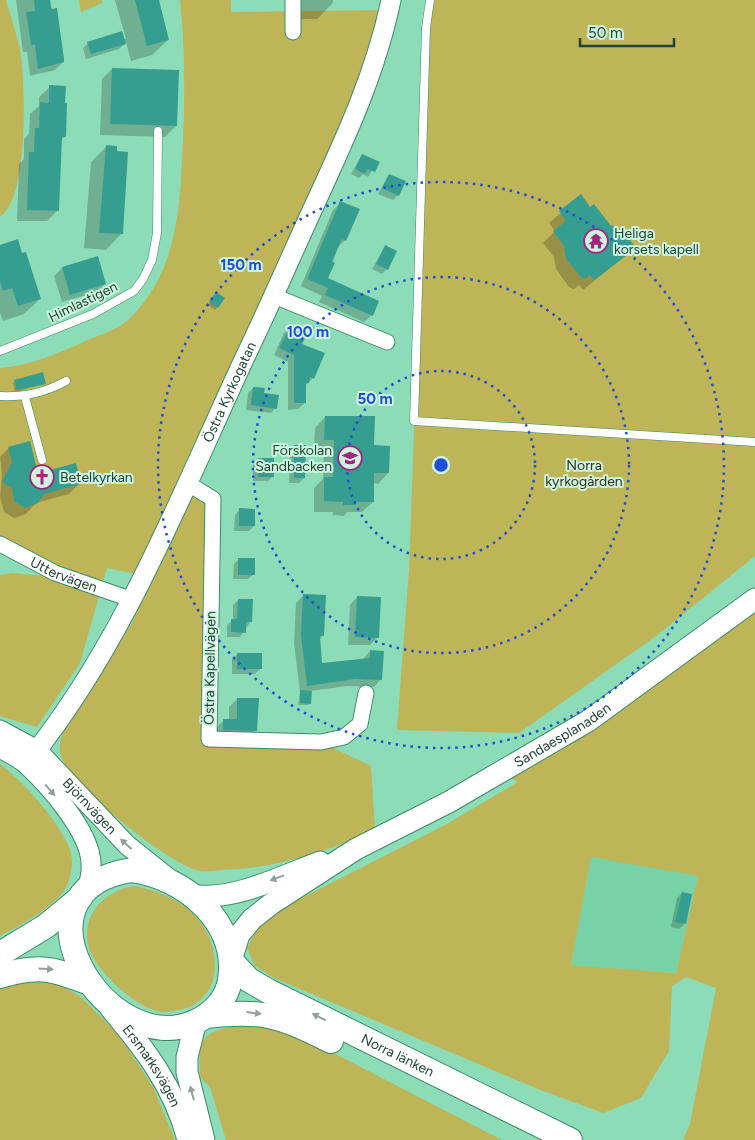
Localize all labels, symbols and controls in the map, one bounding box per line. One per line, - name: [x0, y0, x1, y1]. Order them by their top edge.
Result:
- scale bar: [580, 15, 674, 47]
- text: 50 m: [588, 24, 623, 42]
- place label: Heliga korsets kapell: [614, 225, 699, 258]
- temple icon: Heliga korsets kapell: [583, 228, 609, 254]
- text: 150 m: [220, 256, 262, 274]
- street label: Himlastigen: [46, 278, 120, 326]
- text: 100 m: [287, 323, 329, 341]
- street label: Östra Kyrkogatan: [199, 339, 260, 445]
- text: 50 m: [357, 390, 393, 408]
- place label: Förskolan Sandbacken: [255, 442, 332, 475]
- school or university icon: Förskolan Sandbacken: [337, 445, 363, 471]
- centre of rings: [432, 456, 450, 474]
- park label: Norra kyrkogården: [545, 457, 623, 490]
- church icon: Betelkyrkan: [29, 464, 55, 490]
- place label: Betelkyrkan: [60, 469, 133, 486]
- street label: Uttervägen: [27, 553, 100, 596]
- street label: Östra Kapellvägen: [201, 611, 219, 725]
- street label: Sandaesplanaden: [511, 699, 614, 771]
- street label: Björnvägen: [59, 774, 121, 838]
- one-way arrow: [44, 784, 56, 796]
- one-way arrow: [121, 838, 133, 850]
- one-way arrow: [269, 874, 284, 882]
- one-way arrow: [38, 966, 54, 974]
- one-way arrow: [247, 1009, 263, 1017]
- one-way arrow: [311, 1013, 326, 1021]
- street label: Ersmarksvägen: [119, 1021, 184, 1110]
- street label: Norra länken: [358, 1030, 437, 1080]
- one-way arrow: [187, 1085, 195, 1100]

